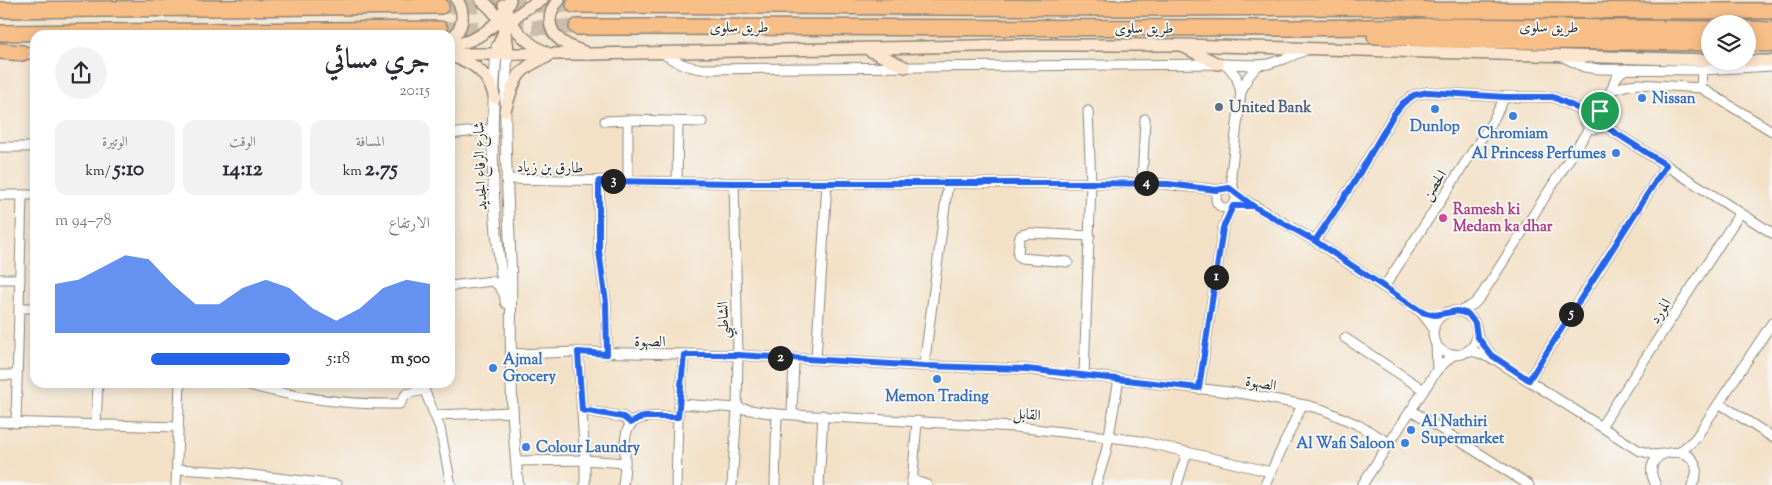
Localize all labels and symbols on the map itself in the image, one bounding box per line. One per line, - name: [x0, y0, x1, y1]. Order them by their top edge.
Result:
- street label: طريق سلوى: [1519, 17, 1579, 40]
- street label: طريق سلوى: [709, 18, 769, 39]
- street label: طريق سلوى: [1114, 19, 1174, 40]
- place label: Nissan: [1652, 89, 1696, 110]
- pin: [1579, 90, 1621, 132]
- marker: Nissan: [1636, 92, 1648, 104]
- place label: United Bank: [1229, 98, 1312, 119]
- marker: United Bank: [1213, 101, 1225, 113]
- marker: Dunlop: [1429, 103, 1441, 115]
- marker: Chromiam: [1507, 110, 1519, 122]
- place label: Dunlop: [1410, 117, 1461, 138]
- street label: شارع الرفاع الجديد: [469, 121, 495, 211]
- place label: Chromiam: [1478, 124, 1549, 145]
- place label: Al Princess Perfumes: [1471, 144, 1606, 165]
- marker: Al Princess Perfumes: [1610, 147, 1622, 159]
- street label: طارق بن زياد: [516, 157, 583, 180]
- street label: الحصن: [1418, 166, 1453, 205]
- pin: 3: [600, 168, 626, 194]
- pin: 4: [1134, 170, 1158, 196]
- place label: Ramesh ki Medam ka dhar: [1453, 200, 1553, 238]
- marker: Ramesh ki Medam ka dhar: [1437, 212, 1449, 224]
- pin: 1: [1204, 264, 1228, 290]
- street label: المورد: [1645, 295, 1677, 329]
- street label: الشاطبي: [713, 301, 738, 339]
- pin: 5: [1558, 302, 1584, 326]
- street label: الصهوة: [634, 332, 666, 353]
- pin: 2: [768, 346, 792, 370]
- place label: Ajmal Grocery: [503, 350, 556, 388]
- marker: Ajmal Grocery: [487, 362, 499, 374]
- street label: الصهوة: [1244, 371, 1278, 398]
- marker: Memon Trading: [931, 373, 943, 385]
- place label: Memon Trading: [885, 387, 989, 408]
- street label: القابل: [1012, 404, 1041, 427]
- place label: Al Nathiri Supermarket: [1421, 412, 1505, 450]
- marker: Al Nathiri Supermarket: [1405, 424, 1417, 436]
- place label: Al Wafi Saloon: [1296, 434, 1395, 455]
- marker: Al Wafi Saloon: [1399, 437, 1411, 449]
- place label: Colour Laundry: [536, 438, 641, 459]
- marker: Colour Laundry: [520, 441, 532, 453]

